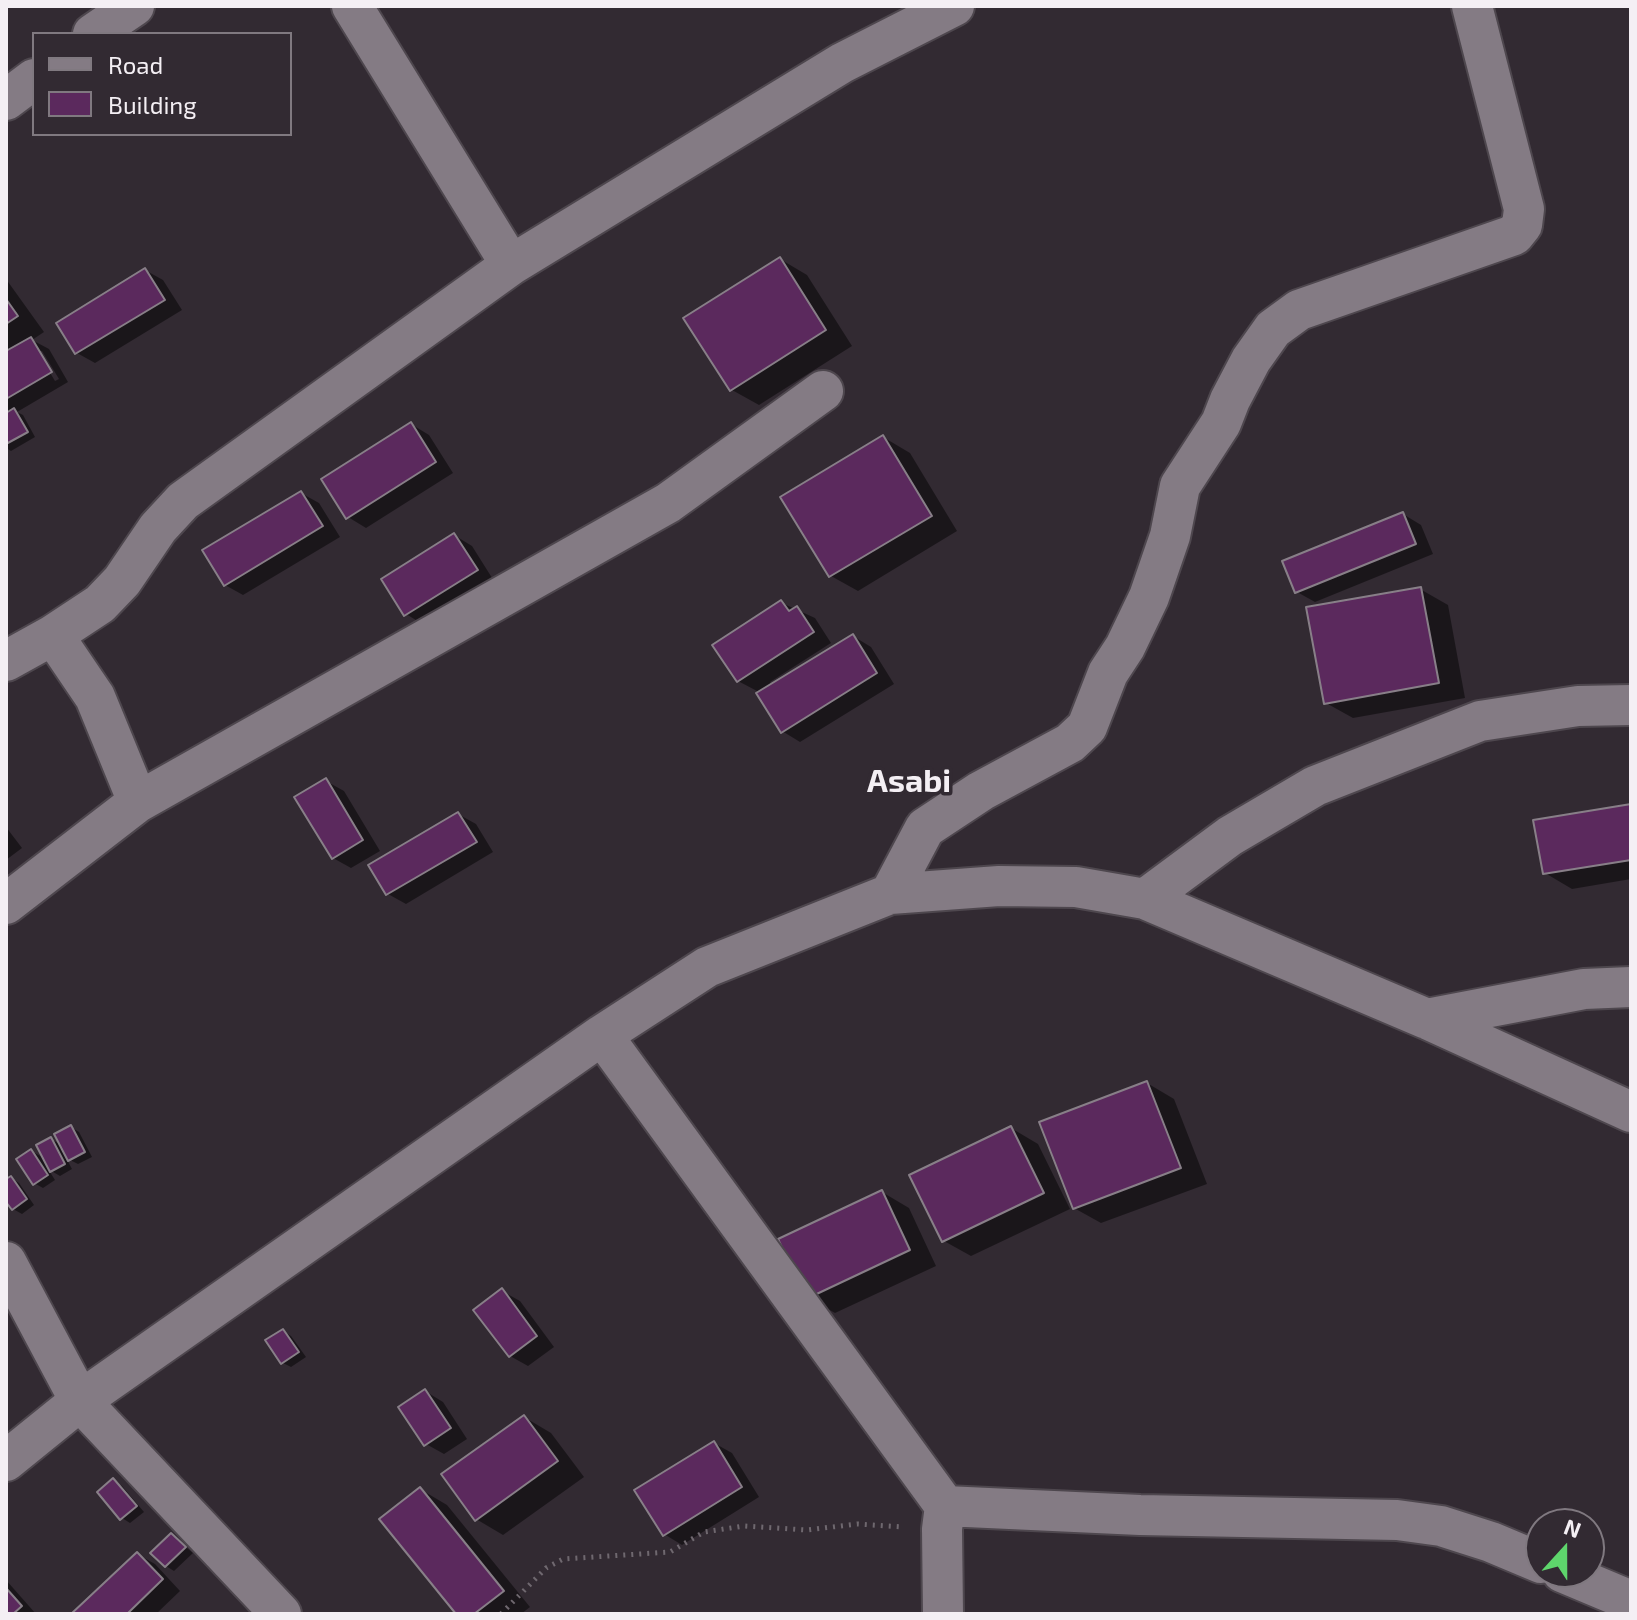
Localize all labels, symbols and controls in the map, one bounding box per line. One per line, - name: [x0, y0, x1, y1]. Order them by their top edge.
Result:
- legend: [32, 32, 292, 136]
- text: Road: [108, 50, 163, 79]
- text: Building: [108, 90, 197, 119]
- district label: Asabi: [867, 762, 951, 800]
- north arrow: [1525, 1508, 1605, 1588]
- text: N: [1561, 1512, 1585, 1542]

